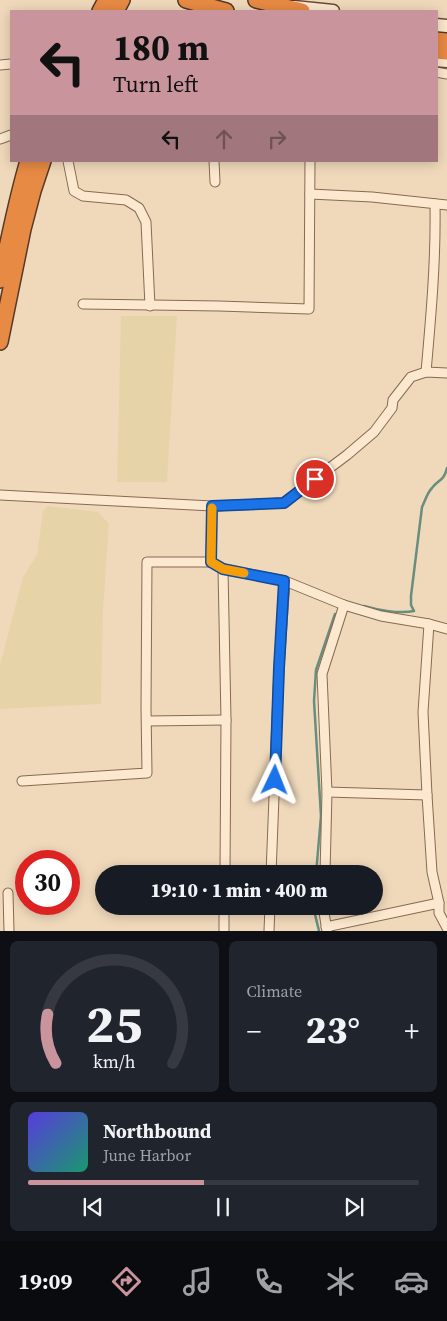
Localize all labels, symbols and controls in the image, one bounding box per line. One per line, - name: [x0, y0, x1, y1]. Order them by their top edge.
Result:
- text: 180 m: [113, 24, 209, 72]
- icon: left: [30, 30, 95, 95]
- text: Turn left: [113, 69, 198, 99]
- icon: left: [157, 125, 185, 153]
- icon: ahead: [210, 125, 238, 153]
- icon: right: [263, 125, 291, 153]
- pin: [294, 458, 336, 500]
- icon: arrive: [301, 465, 329, 493]
- position arrow: [248, 753, 300, 805]
- speed limit sign: 30: [15, 850, 80, 915]
- text: 19:10 · 1 min · 400 m: [150, 877, 328, 903]
- text: Climate: [247, 980, 302, 1002]
- text: 25: [86, 988, 142, 1059]
- text: 23°: [306, 1004, 360, 1056]
- text: −: [247, 1012, 261, 1050]
- text: +: [404, 1012, 419, 1050]
- text: km/h: [93, 1049, 136, 1074]
- text: Northbound: [103, 1118, 211, 1144]
- text: June Harbor: [103, 1144, 191, 1166]
- icon: previous: [79, 1193, 107, 1221]
- icon: pause: [209, 1193, 237, 1221]
- icon: next: [340, 1193, 368, 1221]
- icon: directions: [109, 1264, 144, 1299]
- icon: music: [180, 1264, 215, 1299]
- icon: phone: [251, 1264, 286, 1299]
- icon: climate: [323, 1264, 358, 1299]
- icon: car: [394, 1264, 429, 1299]
- text: 19:09: [18, 1266, 72, 1296]

